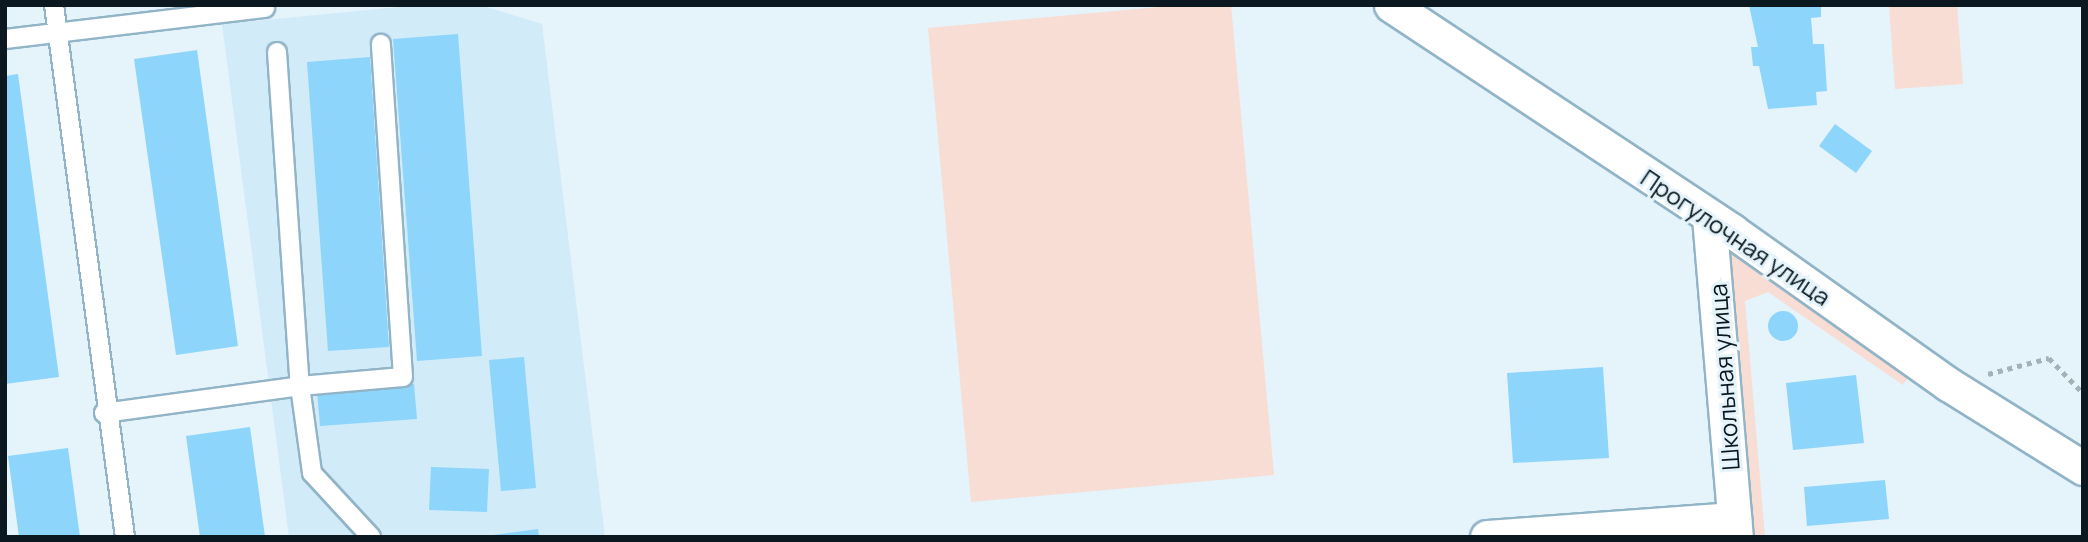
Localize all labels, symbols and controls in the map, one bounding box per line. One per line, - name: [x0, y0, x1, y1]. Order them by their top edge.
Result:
- street label: Прогулочная улица: [1636, 163, 1836, 311]
- street label: Школьная улица: [1703, 283, 1745, 471]

